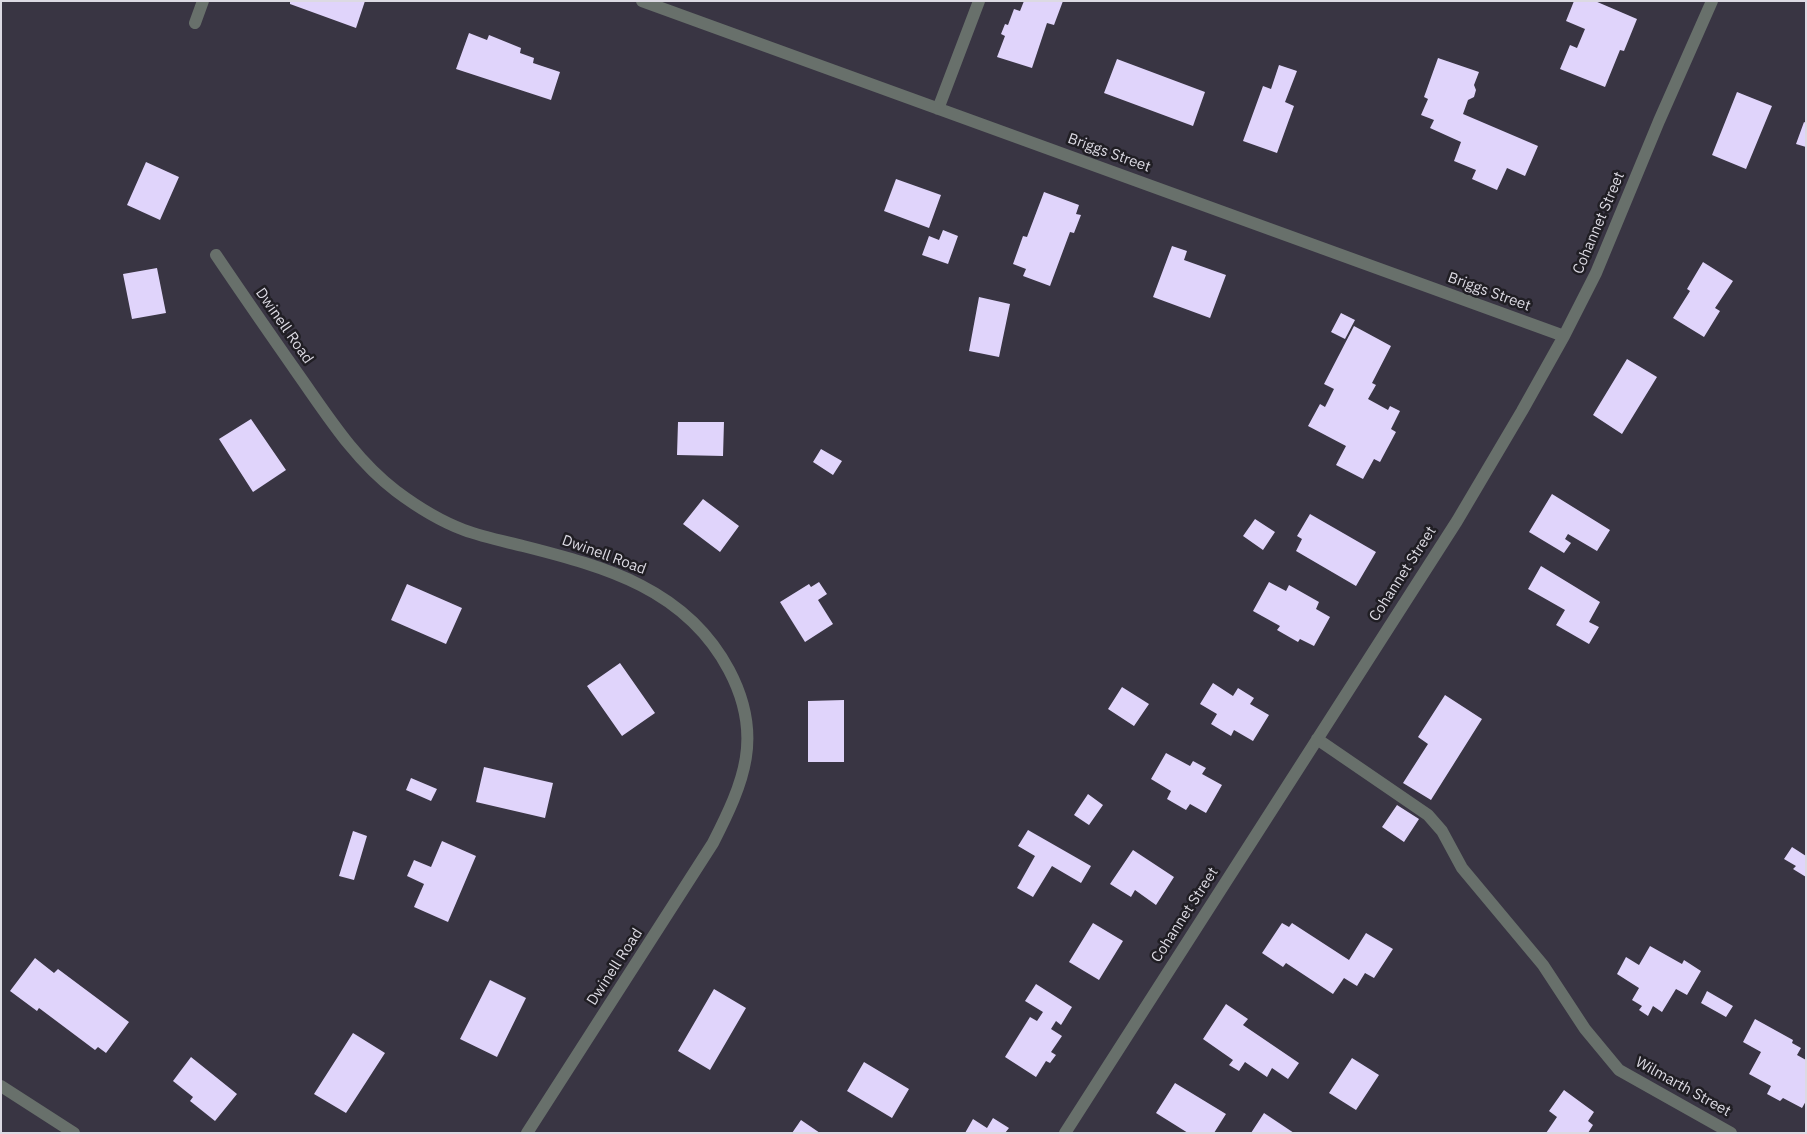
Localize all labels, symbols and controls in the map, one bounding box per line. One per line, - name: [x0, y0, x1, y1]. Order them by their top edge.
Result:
- street label: Briggs Street: [1065, 130, 1153, 176]
- street label: Cohannet Street: [1569, 169, 1629, 277]
- street label: Briggs Street: [1445, 269, 1533, 315]
- street label: Dwinell Road: [251, 285, 317, 367]
- street label: Cohannet Street: [1366, 523, 1440, 625]
- street label: Dwinell Road: [559, 531, 649, 579]
- street label: Cohannet Street: [1148, 864, 1222, 966]
- street label: Dwinell Road: [583, 925, 647, 1009]
- street label: Wilmarth Street: [1632, 1053, 1734, 1121]

